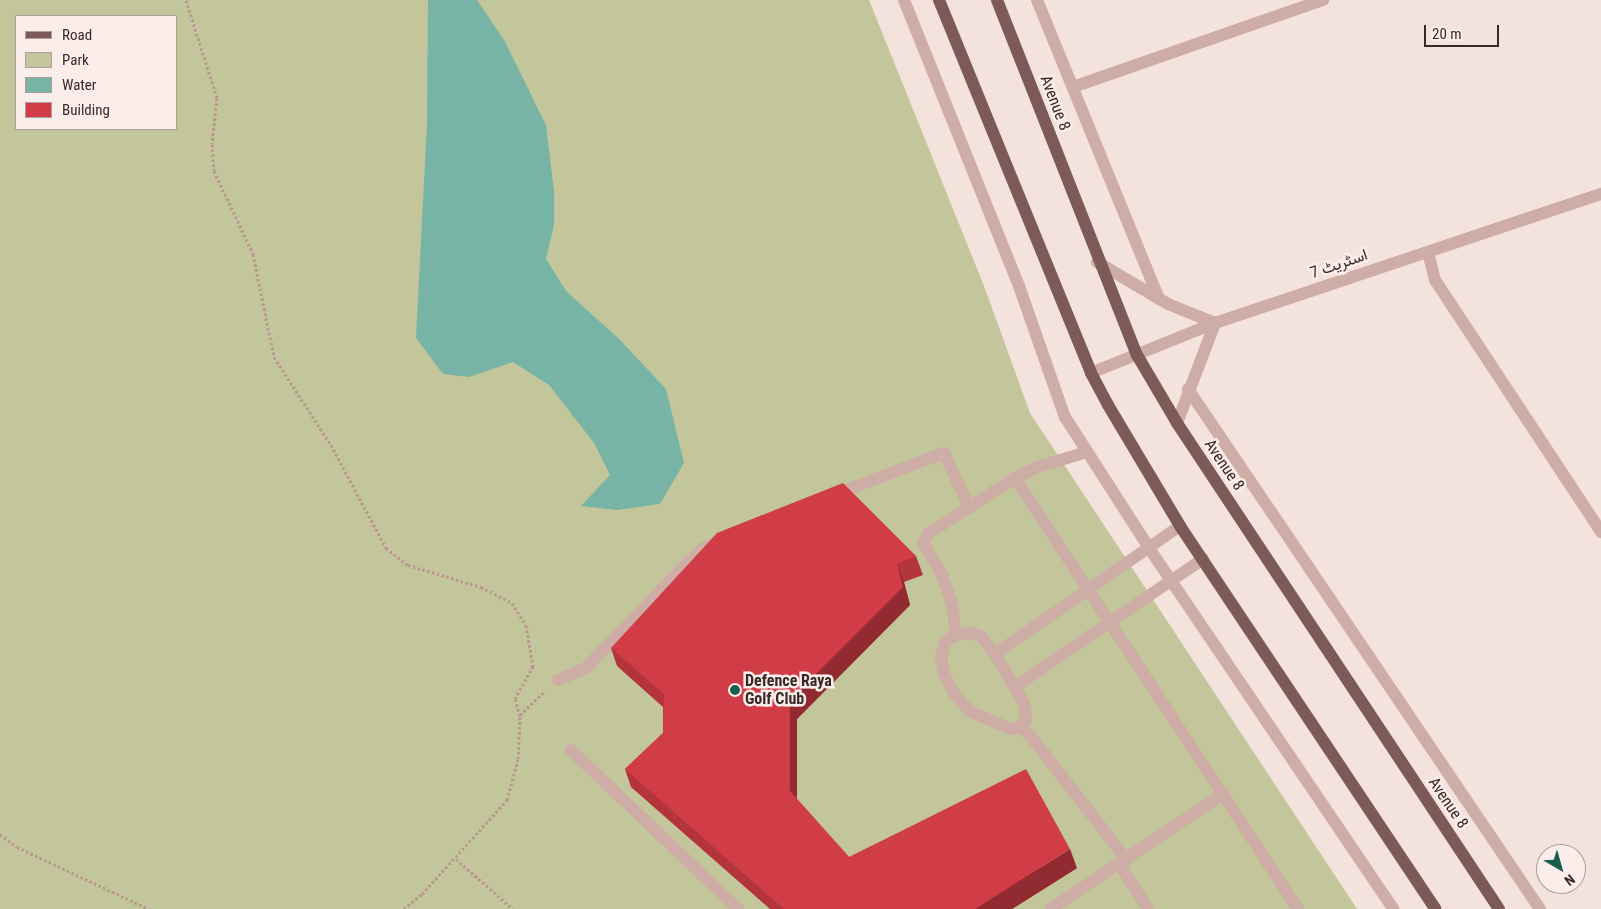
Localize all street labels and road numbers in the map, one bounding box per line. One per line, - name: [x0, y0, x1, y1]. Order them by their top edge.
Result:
- street label: Avenue 8: [1036, 73, 1074, 133]
- street label: اسٹریٹ 7: [1308, 245, 1370, 283]
- street label: Avenue 8: [1200, 436, 1248, 494]
- street label: Avenue 8: [1424, 774, 1472, 832]

